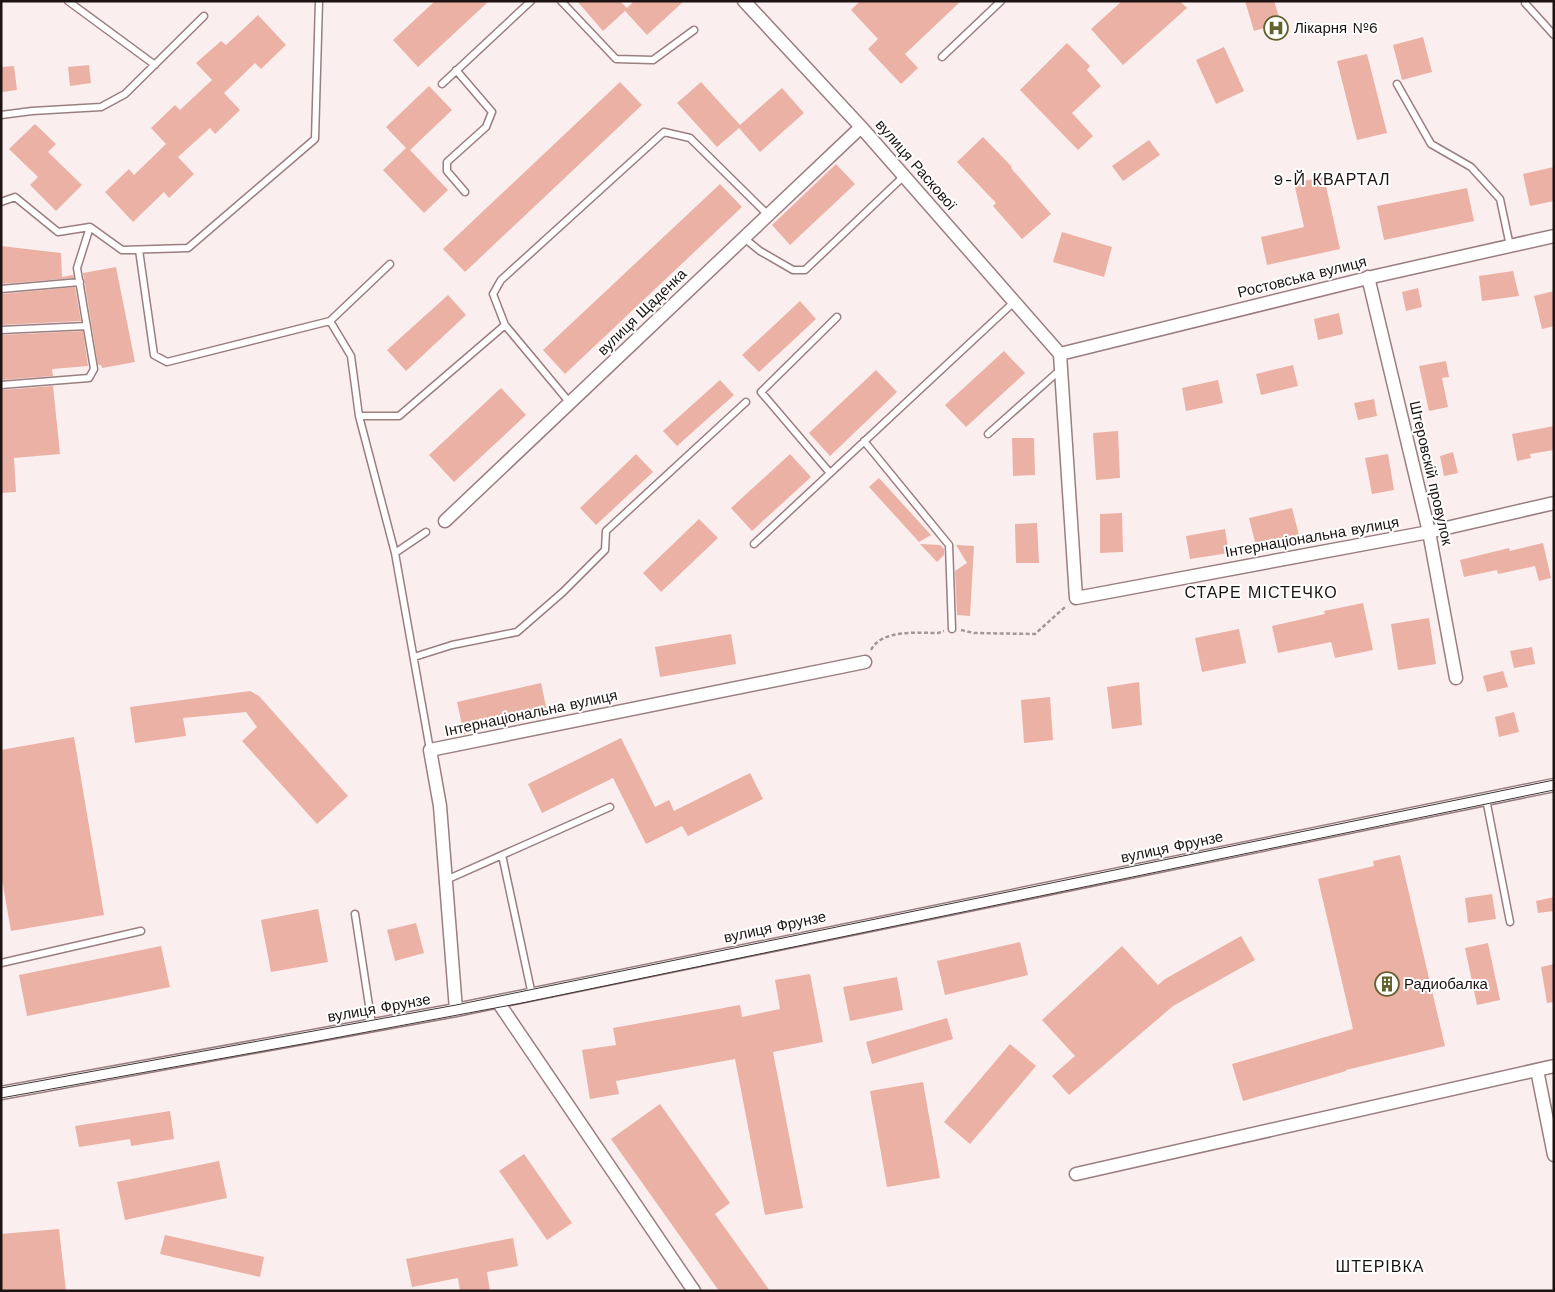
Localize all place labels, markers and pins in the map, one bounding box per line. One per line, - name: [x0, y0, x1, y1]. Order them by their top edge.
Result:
- hospital icon: Лікарня №6: [1263, 15, 1289, 41]
- place label: Лікарня №6: [1294, 19, 1378, 37]
- building icon: Радиобалка: [1374, 971, 1400, 997]
- place label: Радиобалка: [1404, 975, 1489, 993]

